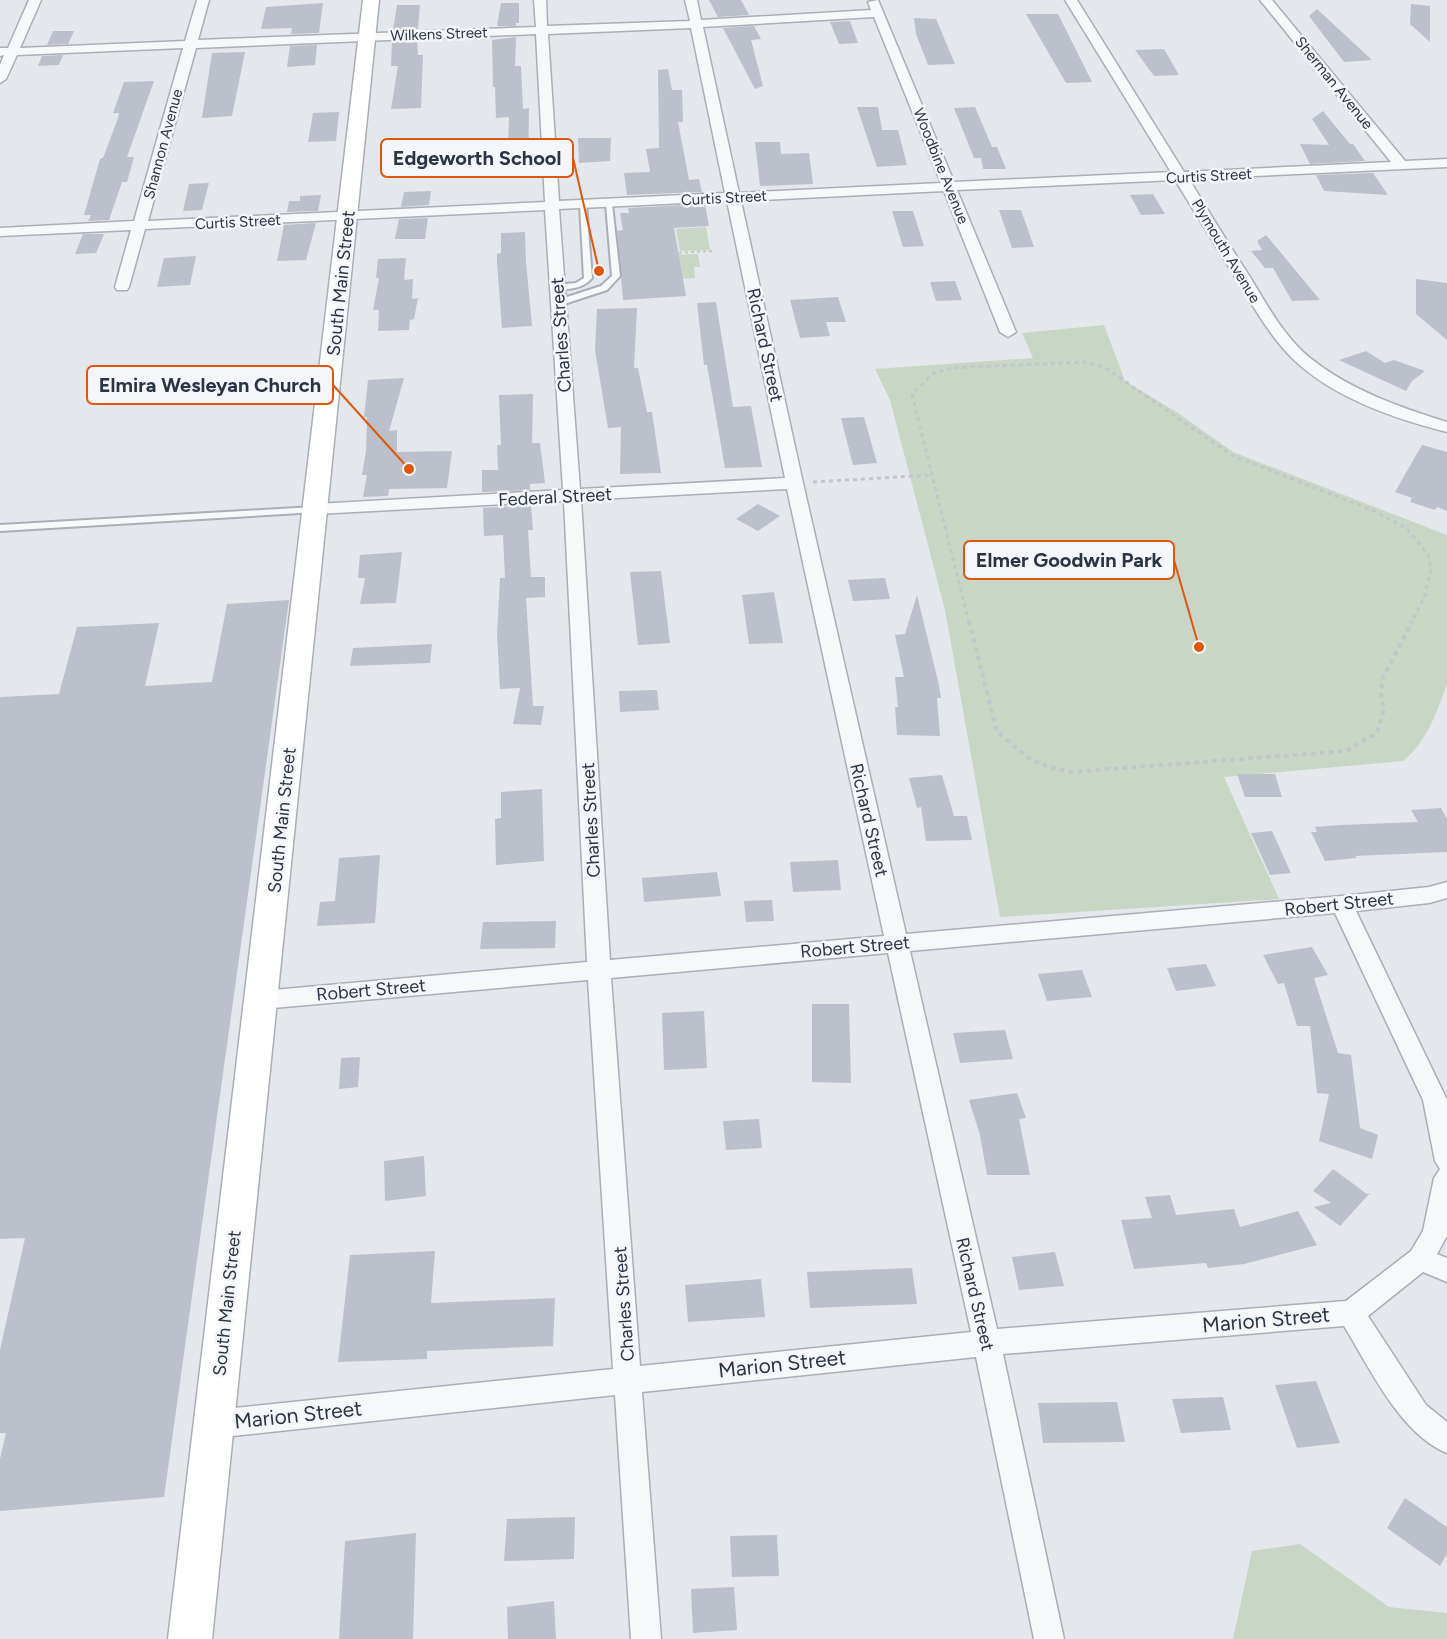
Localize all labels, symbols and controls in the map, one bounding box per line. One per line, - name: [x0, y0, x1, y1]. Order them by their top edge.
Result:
- street label: Wilkens Street: [390, 23, 488, 45]
- street label: Sherman Avenue: [1291, 33, 1377, 133]
- street label: Shannon Avenue: [140, 87, 186, 201]
- street label: Woodbine Avenue: [910, 105, 972, 227]
- callout: Edgeworth School: [381, 139, 573, 177]
- text: Edgeworth School: [393, 146, 561, 170]
- street label: Curtis Street: [1166, 165, 1253, 187]
- street label: Curtis Street: [681, 187, 768, 209]
- street label: Plymouth Avenue: [1188, 196, 1264, 306]
- street label: South Main Street: [322, 209, 360, 357]
- street label: Curtis Street: [195, 211, 282, 233]
- street label: Charles Street: [546, 277, 576, 393]
- street label: Richard Street: [742, 286, 788, 404]
- callout: Elmira Wesleyan Church: [87, 366, 333, 404]
- text: Elmira Wesleyan Church: [99, 373, 321, 397]
- street label: Federal Street: [498, 483, 613, 511]
- callout: Elmer Goodwin Park: [964, 541, 1174, 579]
- text: Elmer Goodwin Park: [976, 548, 1162, 572]
- street label: South Main Street: [263, 746, 301, 894]
- street label: Richard Street: [845, 761, 893, 879]
- street label: Charles Street: [577, 762, 605, 878]
- street label: Robert Street: [1283, 887, 1395, 921]
- street label: Robert Street: [799, 931, 911, 963]
- street label: Robert Street: [315, 974, 427, 1006]
- street label: South Main Street: [208, 1229, 246, 1377]
- street label: Richard Street: [951, 1235, 999, 1353]
- street label: Charles Street: [609, 1246, 639, 1362]
- street label: Marion Street: [1201, 1301, 1331, 1338]
- street label: Marion Street: [717, 1344, 847, 1383]
- street label: Marion Street: [233, 1395, 363, 1434]

